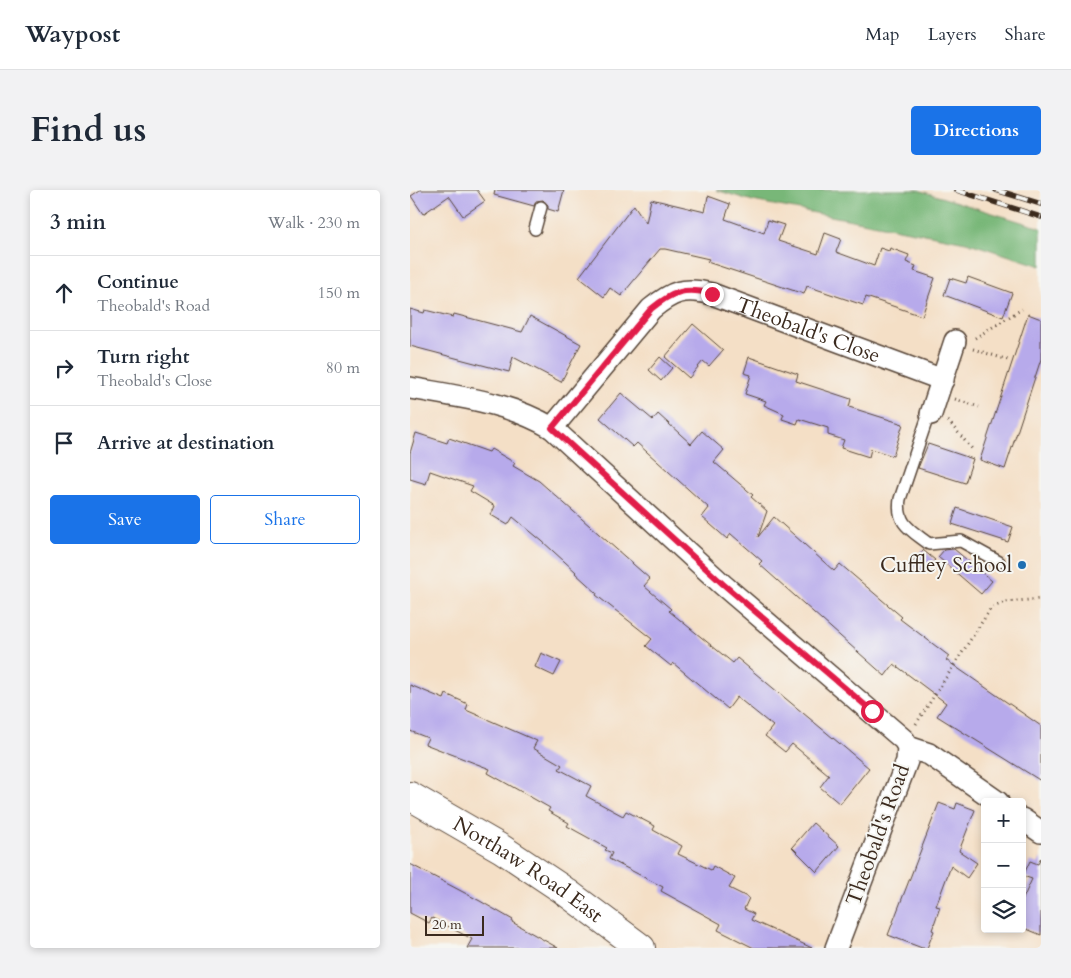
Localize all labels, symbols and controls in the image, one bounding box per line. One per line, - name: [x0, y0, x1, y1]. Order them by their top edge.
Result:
- text: Waypost: [25, 18, 120, 51]
- text: Map: [865, 22, 900, 47]
- text: Layers: [928, 22, 977, 47]
- text: Share: [1005, 22, 1046, 47]
- text: Find us: [30, 106, 146, 154]
- button: Directions: [911, 106, 1041, 155]
- text: 3 min: [50, 208, 106, 237]
- text: Walk · 230 m: [268, 212, 360, 234]
- text: Continue: [97, 269, 179, 295]
- icon: ahead: [50, 279, 78, 307]
- text: 150 m: [318, 282, 360, 304]
- route end: [701, 283, 724, 306]
- street label: Theobald's Close: [732, 290, 885, 370]
- text: Theobald's Road: [97, 295, 210, 317]
- text: Turn right: [97, 344, 189, 370]
- icon: right: [50, 354, 78, 382]
- text: 80 m: [326, 357, 360, 379]
- text: Theobald's Close: [97, 370, 212, 392]
- icon: arrive: [50, 429, 78, 457]
- text: Arrive at destination: [97, 430, 274, 456]
- button: Save: [50, 495, 200, 544]
- button: Share: [210, 495, 360, 544]
- place label: Cuffley School: [880, 551, 1012, 580]
- marker: Cuffley School: [1016, 559, 1028, 571]
- route start: [861, 700, 884, 723]
- street label: Theobald's Road: [839, 760, 917, 910]
- map controls: [981, 798, 1026, 933]
- button: +: [981, 798, 1026, 843]
- street label: Northaw Road East: [448, 809, 609, 929]
- button: −: [981, 843, 1026, 888]
- button: layers: [981, 888, 1026, 933]
- scale bar: [425, 913, 484, 936]
- text: 20 m: [432, 915, 462, 934]

